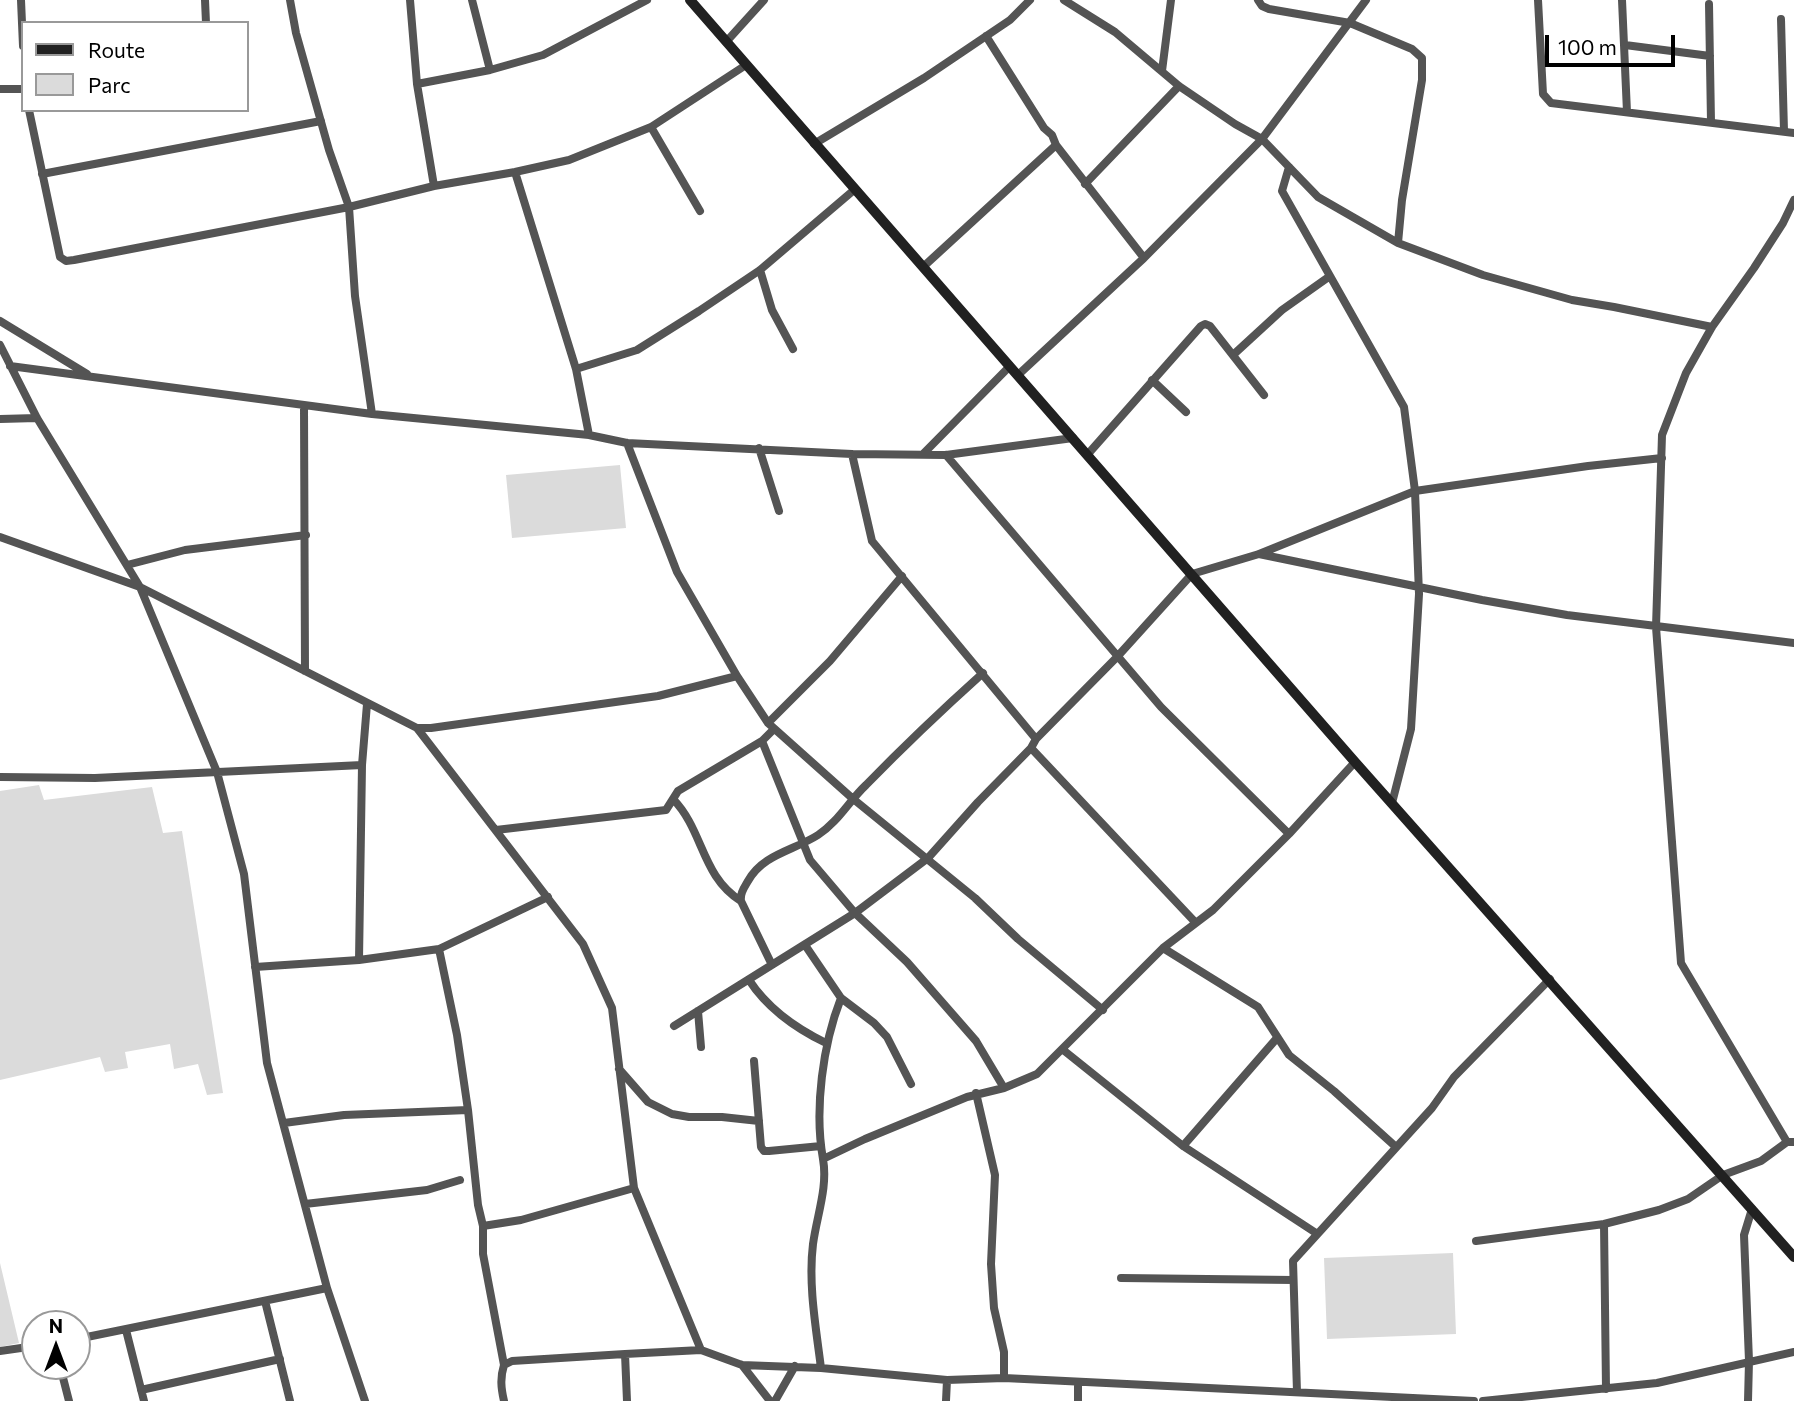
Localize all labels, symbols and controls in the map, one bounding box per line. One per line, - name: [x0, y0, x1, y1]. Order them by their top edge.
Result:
- legend: [21, 21, 248, 112]
- scale bar: [1549, 21, 1678, 65]
- text: 100 m: [1558, 34, 1617, 59]
- text: Route: [88, 37, 145, 62]
- text: Parc: [88, 72, 131, 97]
- north arrow: [21, 1310, 91, 1380]
- text: N: [49, 1314, 63, 1337]

